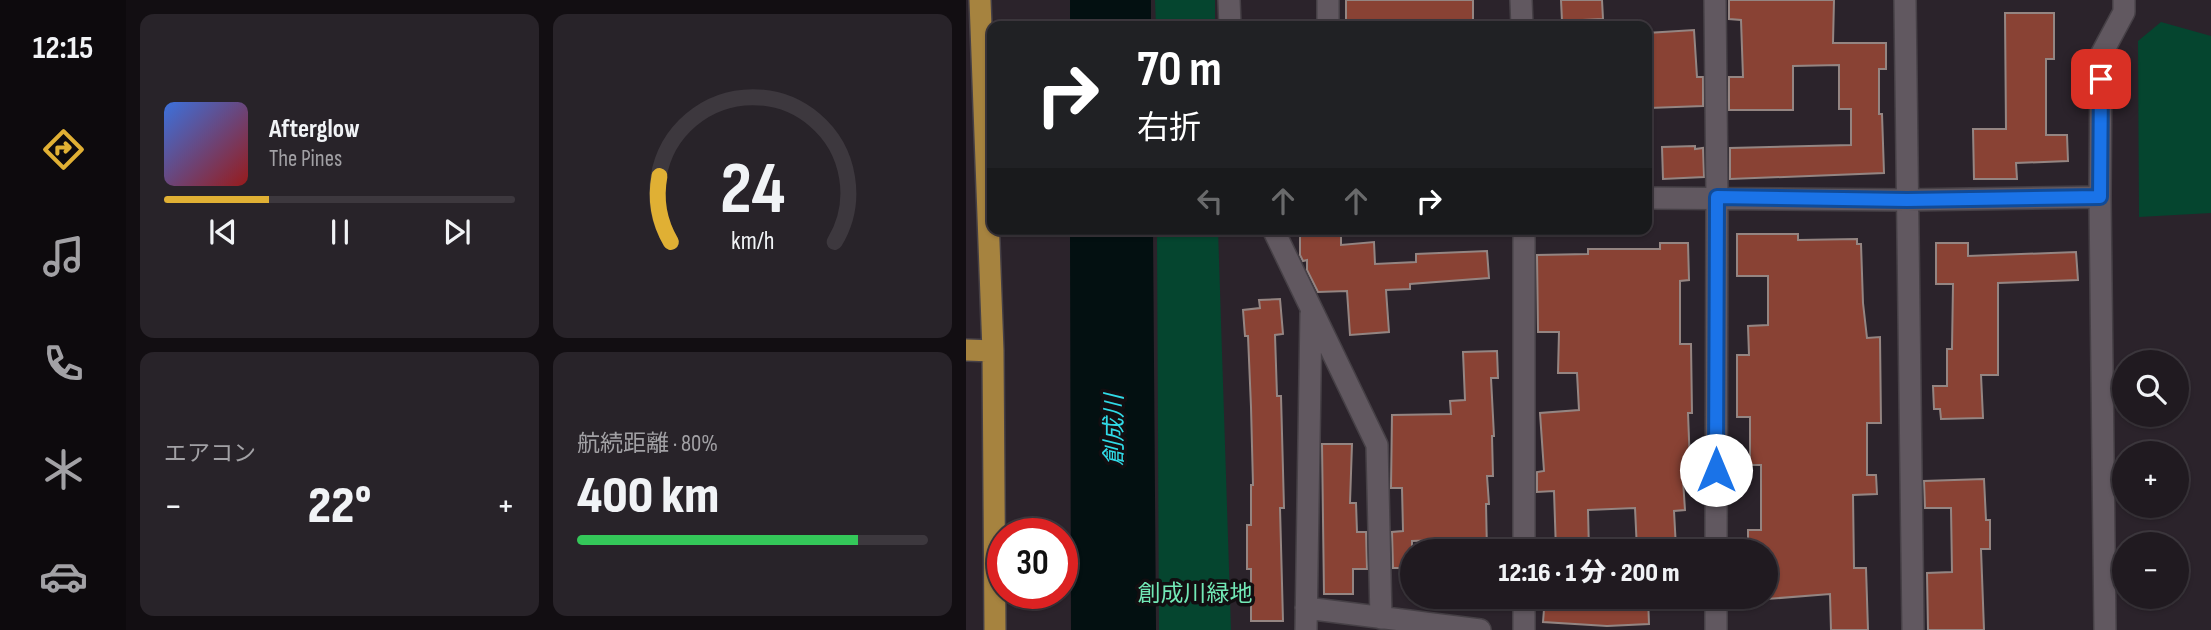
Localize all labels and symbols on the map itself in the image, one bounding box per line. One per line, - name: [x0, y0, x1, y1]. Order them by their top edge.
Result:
- pin: [2071, 49, 2131, 109]
- water label: 創成川: [1100, 391, 1129, 466]
- position arrow: [1679, 433, 1753, 507]
- speed limit sign: 30: [987, 518, 1078, 609]
- park label: 創成川緑地: [1138, 580, 1253, 608]

